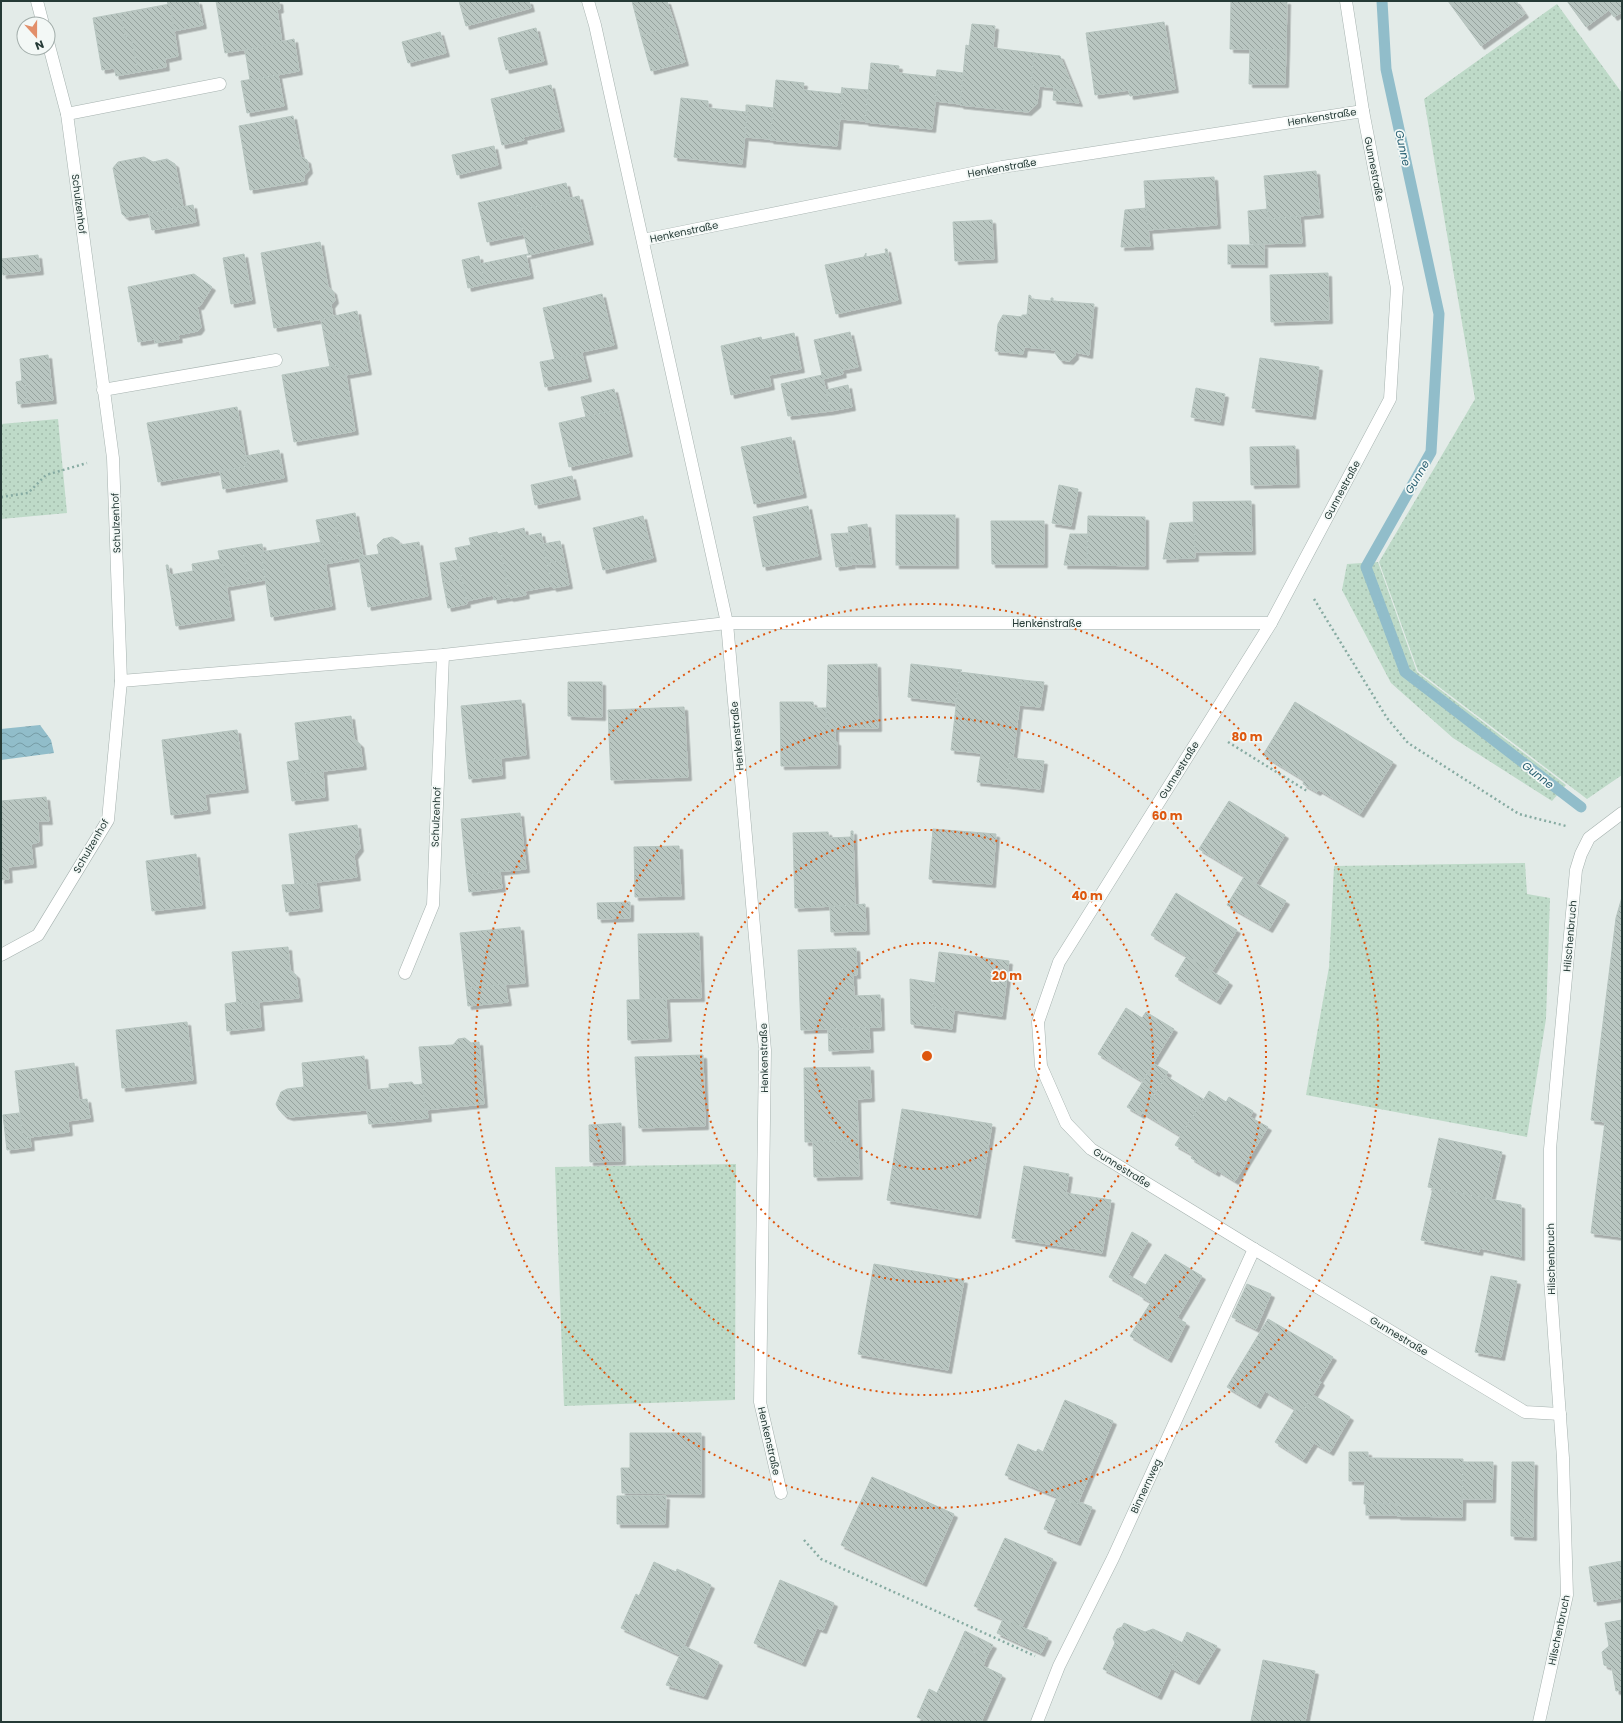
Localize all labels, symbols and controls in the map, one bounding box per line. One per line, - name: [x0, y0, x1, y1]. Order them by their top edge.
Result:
- north arrow: [16, 16, 56, 56]
- text: N: [33, 36, 46, 54]
- street label: Henkenstraße: [1286, 104, 1358, 130]
- water label: Gunne: [1391, 128, 1415, 168]
- street label: Gunnestraße: [1360, 135, 1388, 203]
- street label: Henkenstraße: [966, 155, 1038, 181]
- street label: Schulzenhof: [68, 173, 90, 235]
- street label: Henkenstraße: [648, 217, 720, 247]
- water label: Gunne: [1401, 457, 1433, 497]
- street label: Gunnestraße: [1320, 458, 1364, 522]
- street label: Schulzenhof: [107, 493, 125, 553]
- street label: Henkenstraße: [1012, 616, 1082, 631]
- street label: Henkenstraße: [726, 701, 748, 771]
- text: 80 m: [1232, 728, 1263, 745]
- street label: Gunnestraße: [1155, 738, 1203, 802]
- water label: Gunne: [1519, 757, 1557, 793]
- street label: Schulzenhof: [427, 787, 445, 847]
- text: 60 m: [1152, 807, 1183, 824]
- street label: Schulzenhof: [69, 816, 113, 876]
- text: 40 m: [1071, 887, 1103, 904]
- street label: Hilschenbruch: [1559, 900, 1581, 972]
- text: 20 m: [992, 967, 1022, 984]
- street label: Henkenstraße: [756, 1023, 772, 1093]
- centre of rings: [920, 1049, 934, 1063]
- street label: Gunnestraße: [1090, 1144, 1154, 1192]
- street label: Hilschenbruch: [1543, 1223, 1559, 1295]
- street label: Gunnestraße: [1367, 1313, 1431, 1359]
- street label: Henkenstraße: [754, 1405, 784, 1477]
- street label: Binnernweg: [1127, 1456, 1165, 1516]
- street label: Hilschenbruch: [1544, 1593, 1574, 1667]

